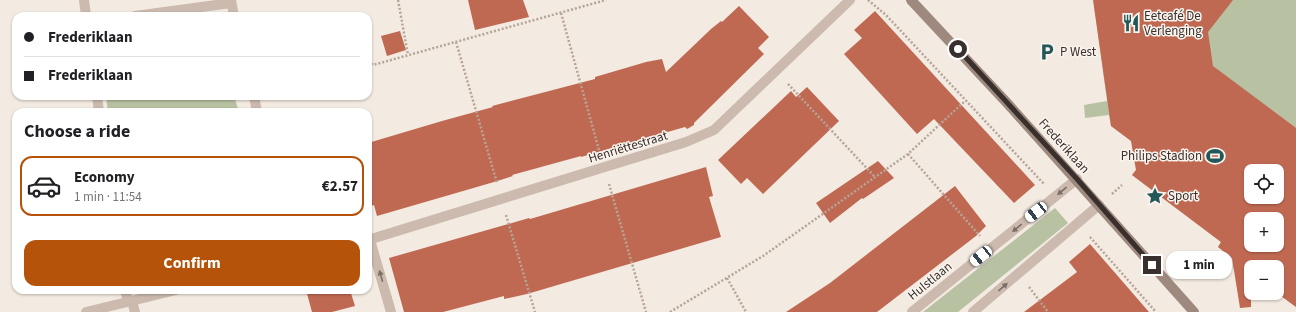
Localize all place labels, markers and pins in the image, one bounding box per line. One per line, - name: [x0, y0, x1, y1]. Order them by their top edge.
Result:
- place label: Eetcafé De Verlenging: [1144, 7, 1202, 40]
- restaurant icon: Eetcafé De Verlenging: [1121, 13, 1141, 33]
- parking icon: P West: [1037, 42, 1057, 62]
- place label: P West: [1060, 43, 1097, 61]
- sports icon: Philips Stadion: [1205, 146, 1225, 166]
- place label: Philips Stadion: [1121, 147, 1202, 165]
- place icon: Sport: [1145, 186, 1165, 206]
- place label: Sport: [1168, 187, 1199, 205]

